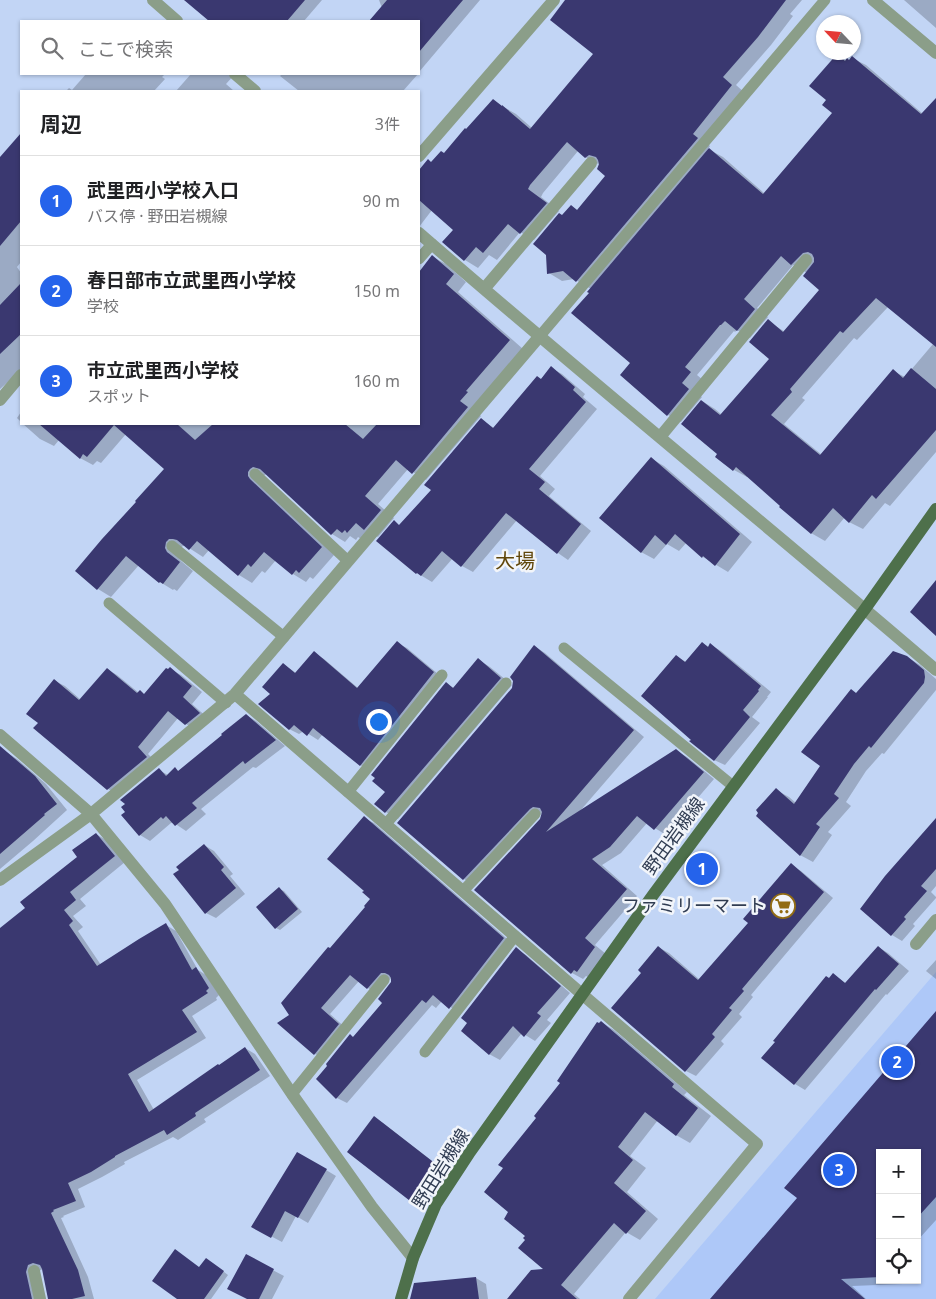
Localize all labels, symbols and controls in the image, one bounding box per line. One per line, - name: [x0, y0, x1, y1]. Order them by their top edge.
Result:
- north arrow: [816, 15, 861, 60]
- search box: [20, 20, 420, 75]
- icon: search: [38, 34, 66, 62]
- text: ここで検索: [78, 36, 173, 62]
- text: 周辺: [40, 110, 82, 138]
- text: 3件: [375, 113, 400, 135]
- text: 武里西小学校入口: [87, 177, 239, 203]
- text: 1: [51, 190, 61, 212]
- text: 90 m: [363, 190, 400, 212]
- text: バス停 · 野田岩槻線: [87, 205, 228, 227]
- text: 春日部市立武里西小学校: [87, 267, 296, 293]
- text: 2: [51, 280, 61, 302]
- text: 150 m: [353, 280, 400, 302]
- text: 学校: [87, 295, 119, 317]
- text: 市立武里西小学校: [87, 357, 239, 383]
- text: 3: [51, 370, 61, 392]
- text: 160 m: [353, 370, 400, 392]
- text: スポット: [87, 385, 151, 407]
- district label: 大場: [495, 547, 535, 574]
- your location: [366, 709, 392, 735]
- street label: 野田岩槻線: [637, 792, 709, 879]
- pin: 1: [686, 850, 718, 888]
- place label: ファミリーマート: [622, 893, 766, 917]
- supermarket icon: ファミリーマート: [770, 893, 796, 919]
- pin: 2: [881, 1043, 913, 1081]
- street label: 野田岩槻線: [406, 1124, 474, 1213]
- map controls: [876, 1149, 921, 1284]
- button: +: [876, 1149, 921, 1194]
- pin: 3: [823, 1151, 855, 1189]
- button: −: [876, 1194, 921, 1239]
- button: locate: [876, 1239, 921, 1284]

